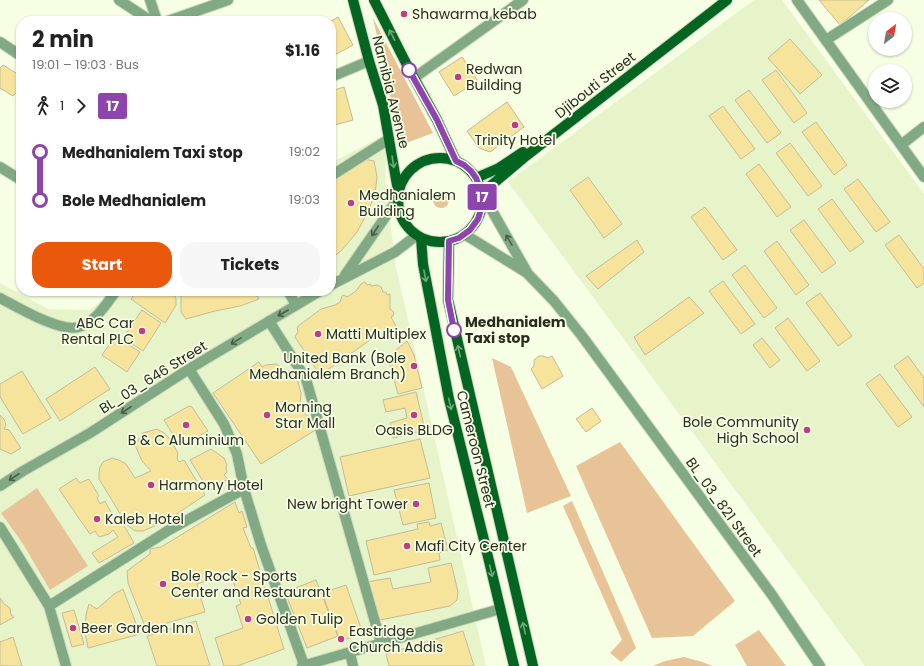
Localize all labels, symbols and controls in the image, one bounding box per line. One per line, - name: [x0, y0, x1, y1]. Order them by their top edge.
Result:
- place label: Shawarma kebab: [412, 4, 537, 24]
- marker: Shawarma kebab: [399, 9, 409, 19]
- north arrow: [868, 12, 912, 56]
- map controls: [868, 12, 912, 108]
- text: 2 min: [32, 24, 94, 55]
- one-way arrow: [387, 29, 395, 41]
- street label: Namibia Avenue: [367, 33, 415, 151]
- text: $1.16: [285, 40, 320, 61]
- street label: Djibouti Street: [550, 47, 640, 123]
- text: 19:01 – 19:03 · Bus: [32, 55, 139, 74]
- place label: Redwan Building: [466, 59, 523, 95]
- unlabelled marker: [401, 62, 417, 78]
- button: layers: [868, 64, 912, 108]
- marker: Redwan Building: [453, 72, 463, 82]
- icon: walk: [32, 95, 54, 117]
- icon: forward: [70, 95, 92, 117]
- text: 1: [60, 96, 64, 115]
- text: 17: [106, 96, 119, 116]
- marker: Trinity Hotel: [510, 120, 520, 130]
- place label: Trinity Hotel: [474, 130, 556, 150]
- text: Medhanialem Taxi stop: [62, 142, 243, 163]
- text: 19:02: [289, 142, 320, 161]
- one-way arrow: [389, 155, 397, 168]
- line badge: 17: [464, 184, 500, 210]
- place label: Medhanialem Building: [359, 185, 456, 221]
- text: 17: [476, 187, 488, 207]
- text: Bole Medhanialem: [62, 190, 206, 211]
- text: 19:03: [289, 190, 320, 209]
- marker: Medhanialem Building: [346, 198, 356, 208]
- one-way arrow: [370, 225, 378, 237]
- one-way arrow: [504, 234, 512, 246]
- button: Start: [32, 242, 172, 288]
- button: Tickets: [180, 242, 320, 288]
- one-way arrow: [421, 270, 429, 283]
- one-way arrow: [277, 309, 289, 317]
- place label: Medhanialem Taxi stop: [465, 312, 566, 348]
- place label: ABC Car Rental PLC: [61, 313, 134, 349]
- marker: Medhanialem Taxi stop: [446, 322, 462, 338]
- place label: Matti Multiplex: [326, 324, 426, 344]
- marker: ABC Car Rental PLC: [137, 326, 147, 336]
- marker: Matti Multiplex: [313, 329, 323, 339]
- street label: BL_03_646 Street: [95, 336, 211, 418]
- one-way arrow: [230, 337, 242, 345]
- one-way arrow: [455, 345, 463, 358]
- place label: United Bank (Bole Medhanialem Branch): [249, 348, 406, 384]
- marker: United Bank (Bole Medhanialem Branch): [409, 361, 419, 371]
- street label: Cameroon Street: [452, 388, 500, 510]
- place label: Morning Star Mall: [275, 397, 335, 433]
- one-way arrow: [447, 397, 454, 410]
- one-way arrow: [121, 406, 132, 414]
- marker: Morning Star Mall: [262, 410, 272, 420]
- marker: Oasis BLDG: [409, 410, 419, 420]
- place label: Bole Community High School: [683, 412, 799, 448]
- marker: B & C Aluminium: [181, 420, 191, 430]
- place label: Oasis BLDG: [375, 420, 453, 440]
- marker: Bole Community High School: [802, 425, 812, 435]
- place label: B & C Aluminium: [128, 430, 244, 450]
- street label: BL_03_821 Street: [681, 453, 767, 561]
- one-way arrow: [8, 473, 20, 481]
- place label: Harmony Hotel: [159, 475, 263, 495]
- marker: Harmony Hotel: [146, 480, 156, 490]
- place label: New bright Tower: [287, 494, 408, 514]
- marker: New bright Tower: [411, 499, 421, 509]
- place label: Kaleb Hotel: [105, 509, 184, 529]
- marker: Kaleb Hotel: [92, 514, 102, 524]
- place label: Mafi City Center: [415, 536, 527, 556]
- marker: Mafi City Center: [402, 541, 412, 551]
- one-way arrow: [488, 564, 496, 577]
- place label: Bole Rock - Sports Center and Restaurant: [171, 566, 331, 602]
- marker: Bole Rock - Sports Center and Restaurant: [158, 579, 168, 589]
- place label: Golden Tulip: [256, 609, 343, 629]
- marker: Golden Tulip: [243, 614, 253, 624]
- place label: Beer Garden Inn: [81, 618, 194, 638]
- place label: Eastridge Church Addis: [349, 621, 443, 657]
- one-way arrow: [519, 622, 527, 635]
- marker: Beer Garden Inn: [68, 623, 78, 633]
- marker: Eastridge Church Addis: [336, 634, 346, 644]

